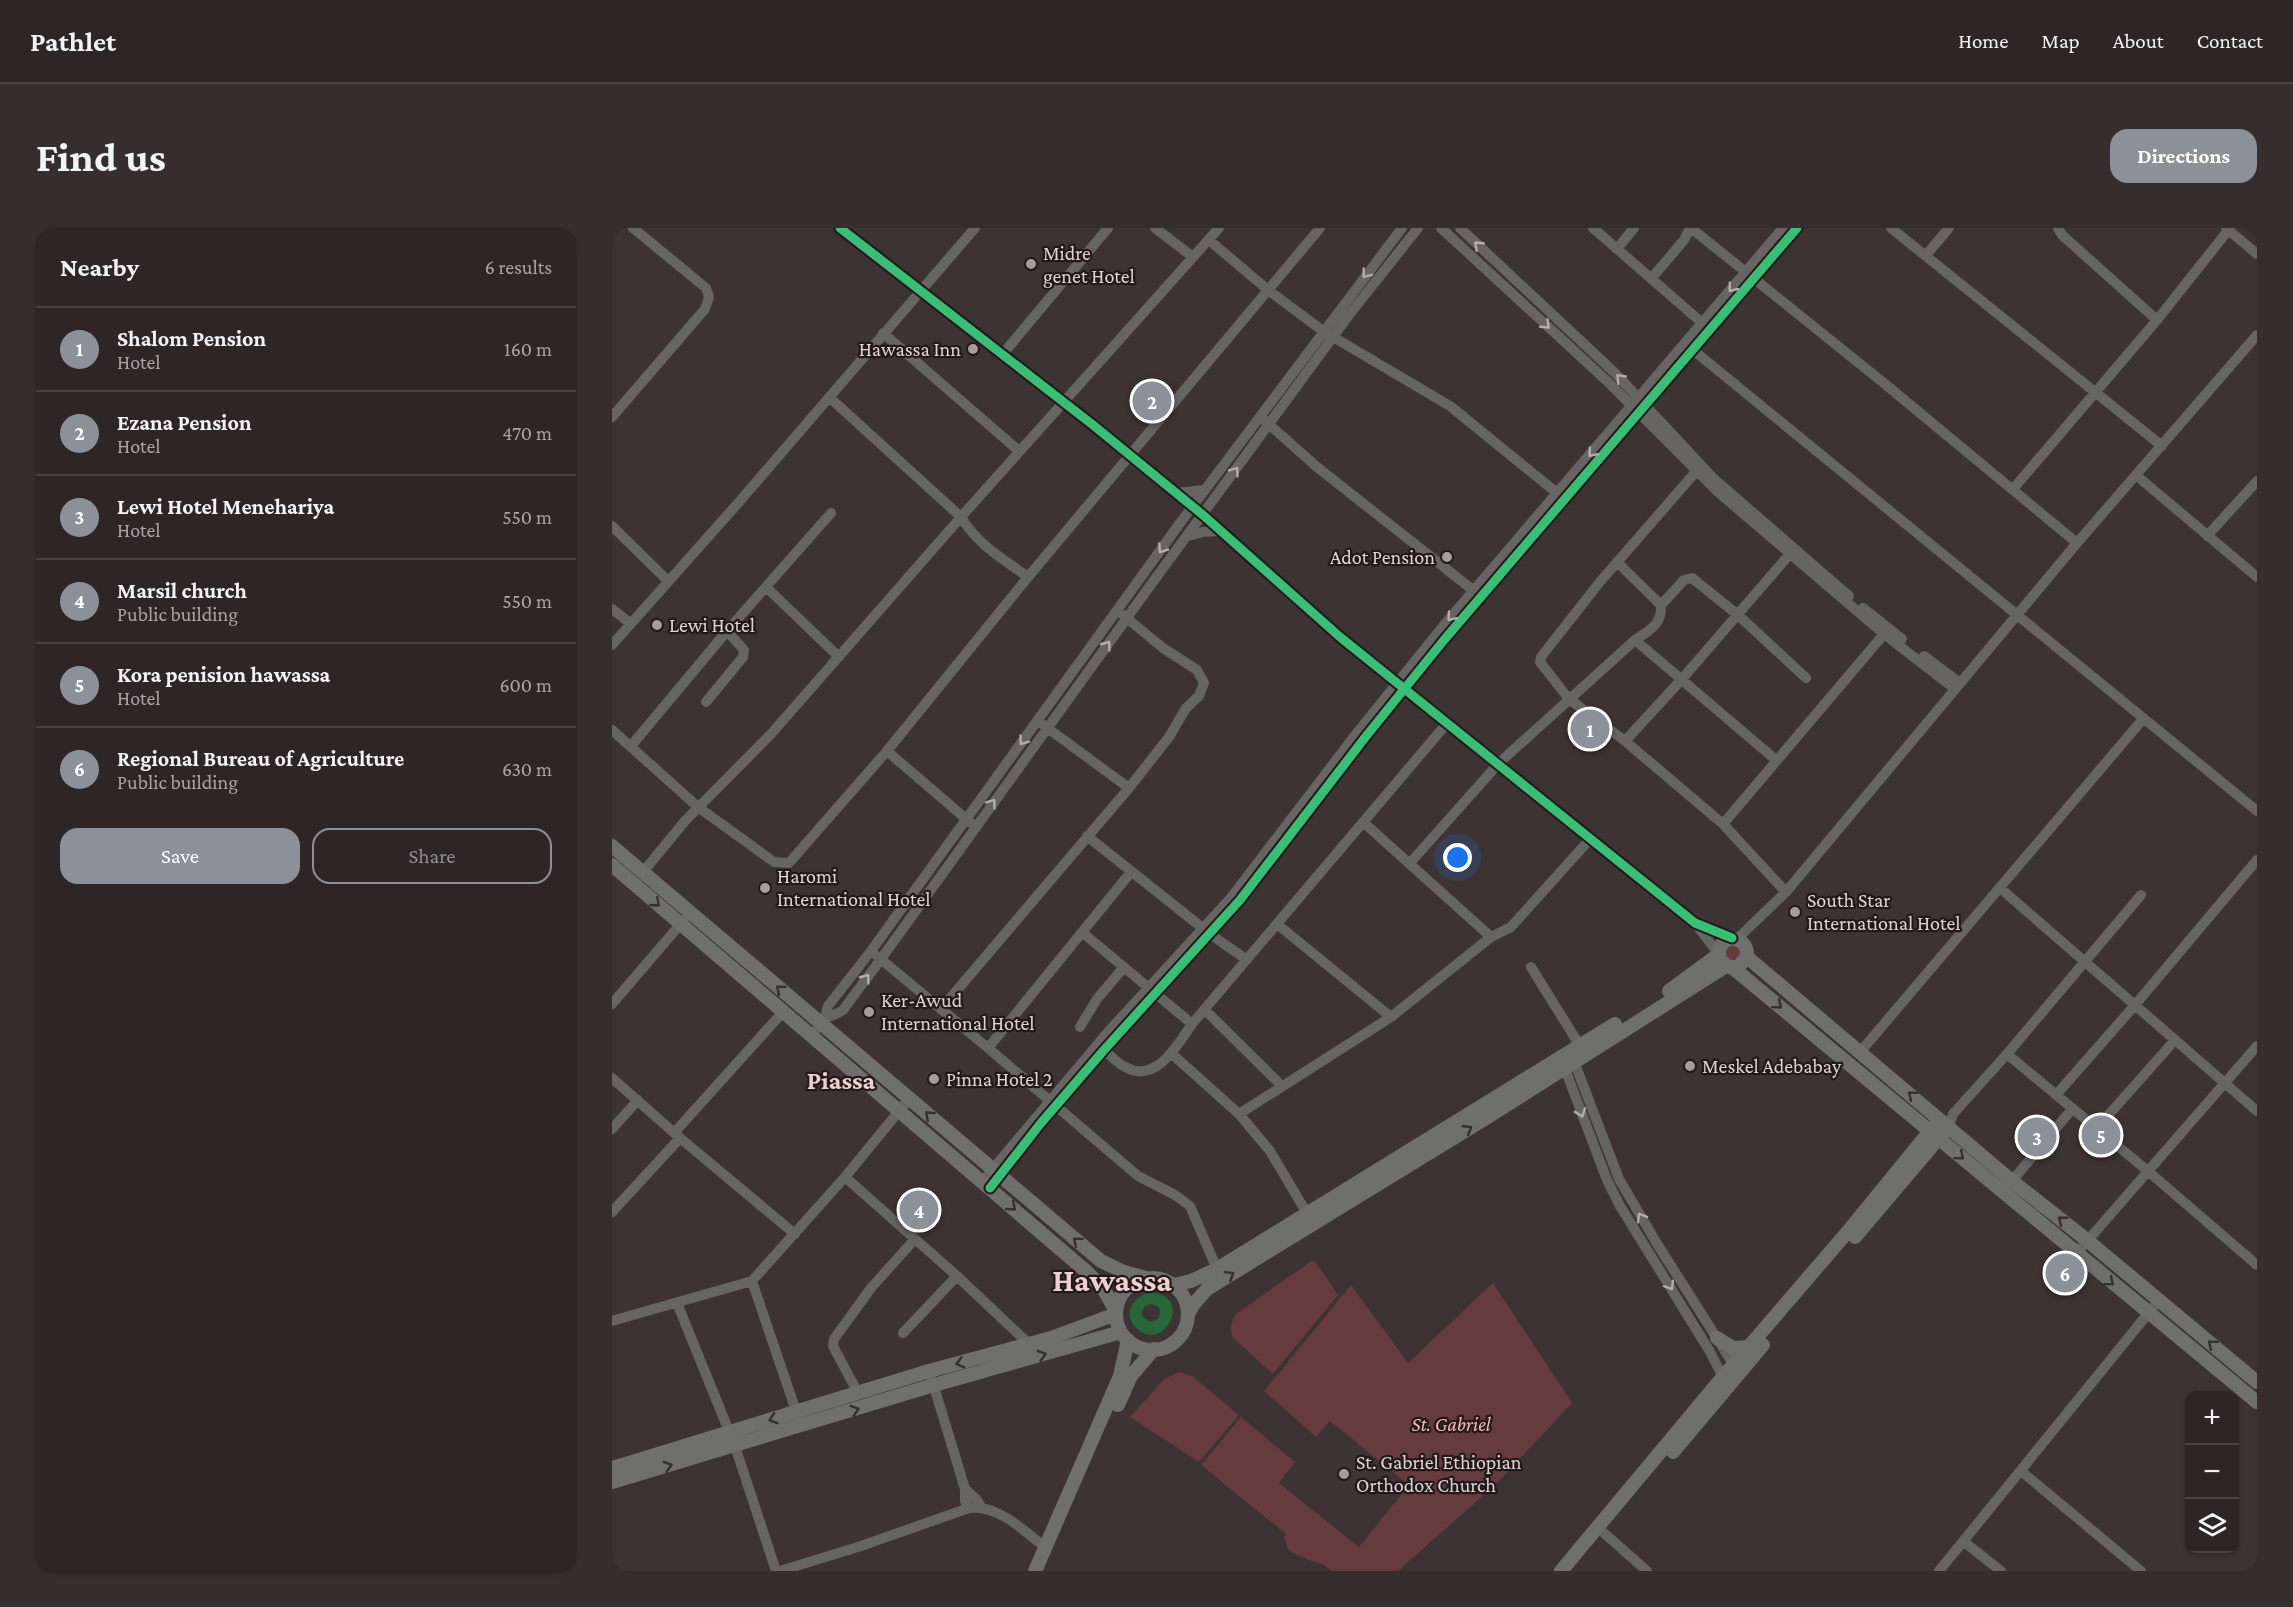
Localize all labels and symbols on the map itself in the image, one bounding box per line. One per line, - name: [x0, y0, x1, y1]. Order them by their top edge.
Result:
- one-way arrow: [1474, 241, 1485, 252]
- place label: Midre genet Hotel: [1043, 242, 1135, 288]
- marker: Midre genet Hotel: [1024, 257, 1038, 271]
- one-way arrow: [1362, 268, 1373, 279]
- one-way arrow: [1728, 282, 1739, 293]
- one-way arrow: [1539, 317, 1550, 328]
- place label: Hawassa Inn: [859, 338, 961, 360]
- marker: Hawassa Inn: [966, 342, 980, 356]
- one-way arrow: [1616, 375, 1627, 385]
- pin: 2: [1132, 378, 1172, 423]
- one-way arrow: [1589, 446, 1600, 457]
- one-way arrow: [1227, 467, 1238, 478]
- one-way arrow: [1158, 542, 1169, 553]
- place label: Adot Pension: [1330, 546, 1435, 568]
- marker: Adot Pension: [1440, 550, 1454, 564]
- one-way arrow: [1447, 610, 1458, 621]
- place label: Lewi Hotel: [669, 614, 755, 636]
- marker: Lewi Hotel: [650, 618, 664, 632]
- one-way arrow: [1100, 641, 1111, 652]
- pin: 1: [1570, 706, 1610, 752]
- one-way arrow: [1019, 734, 1030, 745]
- one-way arrow: [985, 799, 996, 810]
- your location: [1443, 843, 1472, 872]
- place label: Haromi International Hotel: [777, 865, 931, 910]
- marker: Haromi International Hotel: [758, 881, 772, 895]
- place label: South Star International Hotel: [1807, 889, 1961, 934]
- one-way arrow: [649, 896, 660, 907]
- marker: South Star International Hotel: [1788, 905, 1802, 919]
- one-way arrow: [859, 974, 870, 985]
- one-way arrow: [776, 985, 787, 996]
- place label: Ker-Awud International Hotel: [881, 989, 1035, 1034]
- one-way arrow: [1771, 998, 1782, 1009]
- marker: Ker-Awud International Hotel: [862, 1005, 876, 1019]
- place label: Meskel Adebabay: [1702, 1055, 1842, 1078]
- marker: Meskel Adebabay: [1683, 1059, 1697, 1073]
- district label: Piassa: [807, 1066, 876, 1095]
- place label: Pinna Hotel 2: [946, 1068, 1053, 1090]
- marker: Pinna Hotel 2: [927, 1072, 941, 1086]
- one-way arrow: [1908, 1091, 1919, 1102]
- one-way arrow: [1573, 1107, 1586, 1118]
- one-way arrow: [925, 1111, 935, 1122]
- pin: 5: [2082, 1112, 2120, 1158]
- pin: 3: [2018, 1114, 2056, 1160]
- one-way arrow: [1462, 1124, 1472, 1136]
- one-way arrow: [1954, 1149, 1965, 1160]
- pin: 4: [900, 1188, 938, 1232]
- one-way arrow: [1005, 1200, 1016, 1211]
- one-way arrow: [1637, 1213, 1649, 1224]
- one-way arrow: [2058, 1216, 2069, 1227]
- one-way arrow: [1073, 1238, 1084, 1249]
- pin: 6: [2046, 1250, 2084, 1296]
- district label: Hawassa: [1052, 1262, 1172, 1298]
- one-way arrow: [1223, 1271, 1234, 1282]
- one-way arrow: [2103, 1274, 2114, 1285]
- one-way arrow: [1662, 1280, 1674, 1290]
- one-way arrow: [2208, 1341, 2219, 1352]
- one-way arrow: [1037, 1349, 1047, 1362]
- one-way arrow: [955, 1356, 966, 1368]
- one-way arrow: [849, 1404, 860, 1417]
- one-way arrow: [768, 1412, 779, 1424]
- park label: St. Gabriel: [1411, 1413, 1492, 1435]
- place label: St. Gabriel Ethiopian Orthodox Church: [1356, 1451, 1522, 1496]
- one-way arrow: [662, 1461, 673, 1473]
- marker: St. Gabriel Ethiopian Orthodox Church: [1337, 1467, 1351, 1481]

